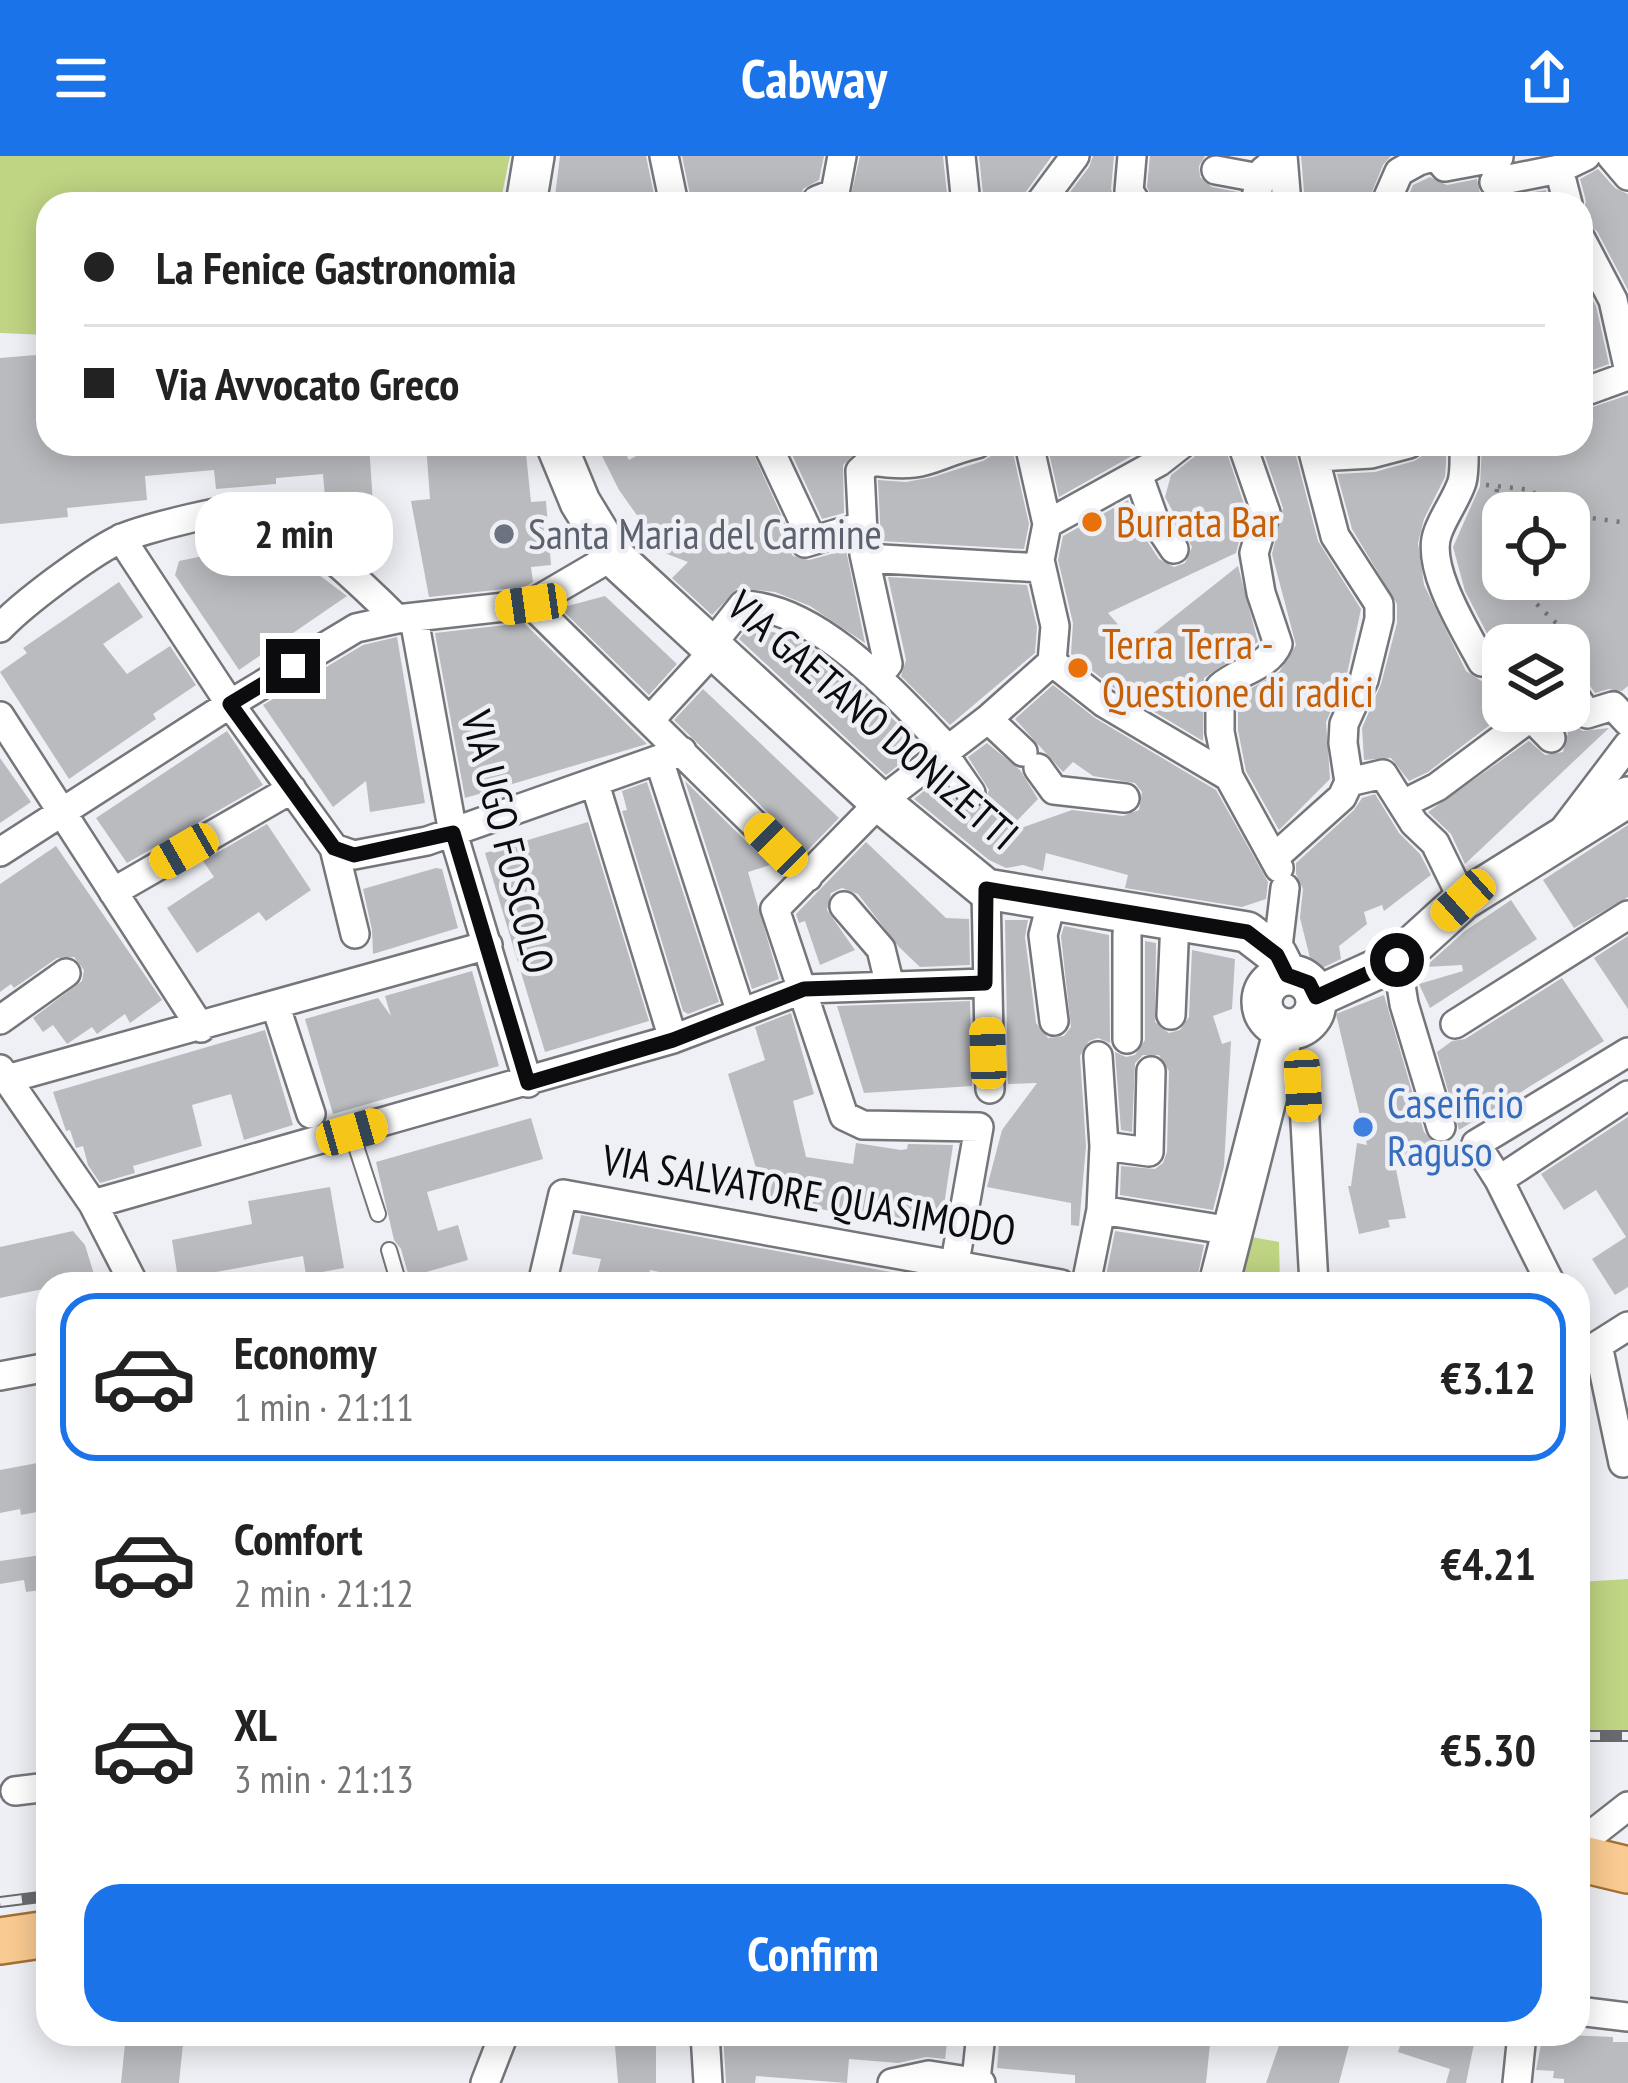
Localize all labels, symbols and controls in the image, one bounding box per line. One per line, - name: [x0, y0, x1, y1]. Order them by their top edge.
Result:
- text: Cabway: [741, 43, 887, 113]
- icon: menu: [48, 45, 114, 111]
- icon: share: [1514, 45, 1580, 111]
- text: La Fenice Gastronomia: [156, 238, 516, 296]
- text: Via Avvocato Greco: [156, 354, 459, 412]
- callout: 2 min: [194, 492, 392, 576]
- map controls: [1482, 492, 1590, 732]
- button: locate: [1482, 492, 1590, 600]
- place label: Burrata Bar: [1116, 494, 1280, 549]
- place label: Santa Maria del Carmine: [528, 506, 882, 561]
- text: 2 min: [255, 508, 333, 559]
- marker: Burrata Bar: [1079, 509, 1105, 535]
- marker: Santa Maria del Carmine: [491, 521, 517, 547]
- street label: VIA GAETANO DONIZETTI: [716, 577, 1030, 861]
- car: [493, 581, 569, 627]
- place label: Terra Terra - Questione di radici: [1102, 616, 1374, 719]
- button: layers: [1482, 624, 1590, 732]
- route end: [266, 639, 320, 693]
- marker: Terra Terra - Questione di radici: [1065, 655, 1091, 681]
- street label: VIA UGO FOSCOLO: [449, 704, 568, 979]
- car: [738, 807, 814, 883]
- car: [144, 817, 224, 885]
- car: [1424, 863, 1502, 937]
- route start: [1370, 933, 1424, 987]
- car: [969, 1016, 1007, 1090]
- car: [1283, 1049, 1323, 1123]
- place label: Caseificio Raguso: [1387, 1075, 1524, 1178]
- car: [312, 1105, 392, 1159]
- marker: Caseificio Raguso: [1350, 1114, 1376, 1140]
- street label: VIA SALVATORE QUASIMODO: [597, 1131, 1020, 1258]
- icon: car: [90, 1323, 198, 1431]
- text: Economy: [234, 1323, 377, 1381]
- text: €3.12: [1440, 1348, 1536, 1406]
- text: 1 min · 21:11: [234, 1381, 414, 1432]
- icon: car: [90, 1509, 198, 1617]
- text: Comfort: [234, 1509, 363, 1567]
- text: €4.21: [1440, 1534, 1536, 1592]
- text: 2 min · 21:12: [234, 1567, 414, 1618]
- icon: car: [90, 1695, 198, 1803]
- text: XL: [234, 1695, 277, 1753]
- text: €5.30: [1440, 1720, 1536, 1778]
- text: 3 min · 21:13: [234, 1753, 414, 1804]
- button: Confirm: [84, 1884, 1542, 2022]

